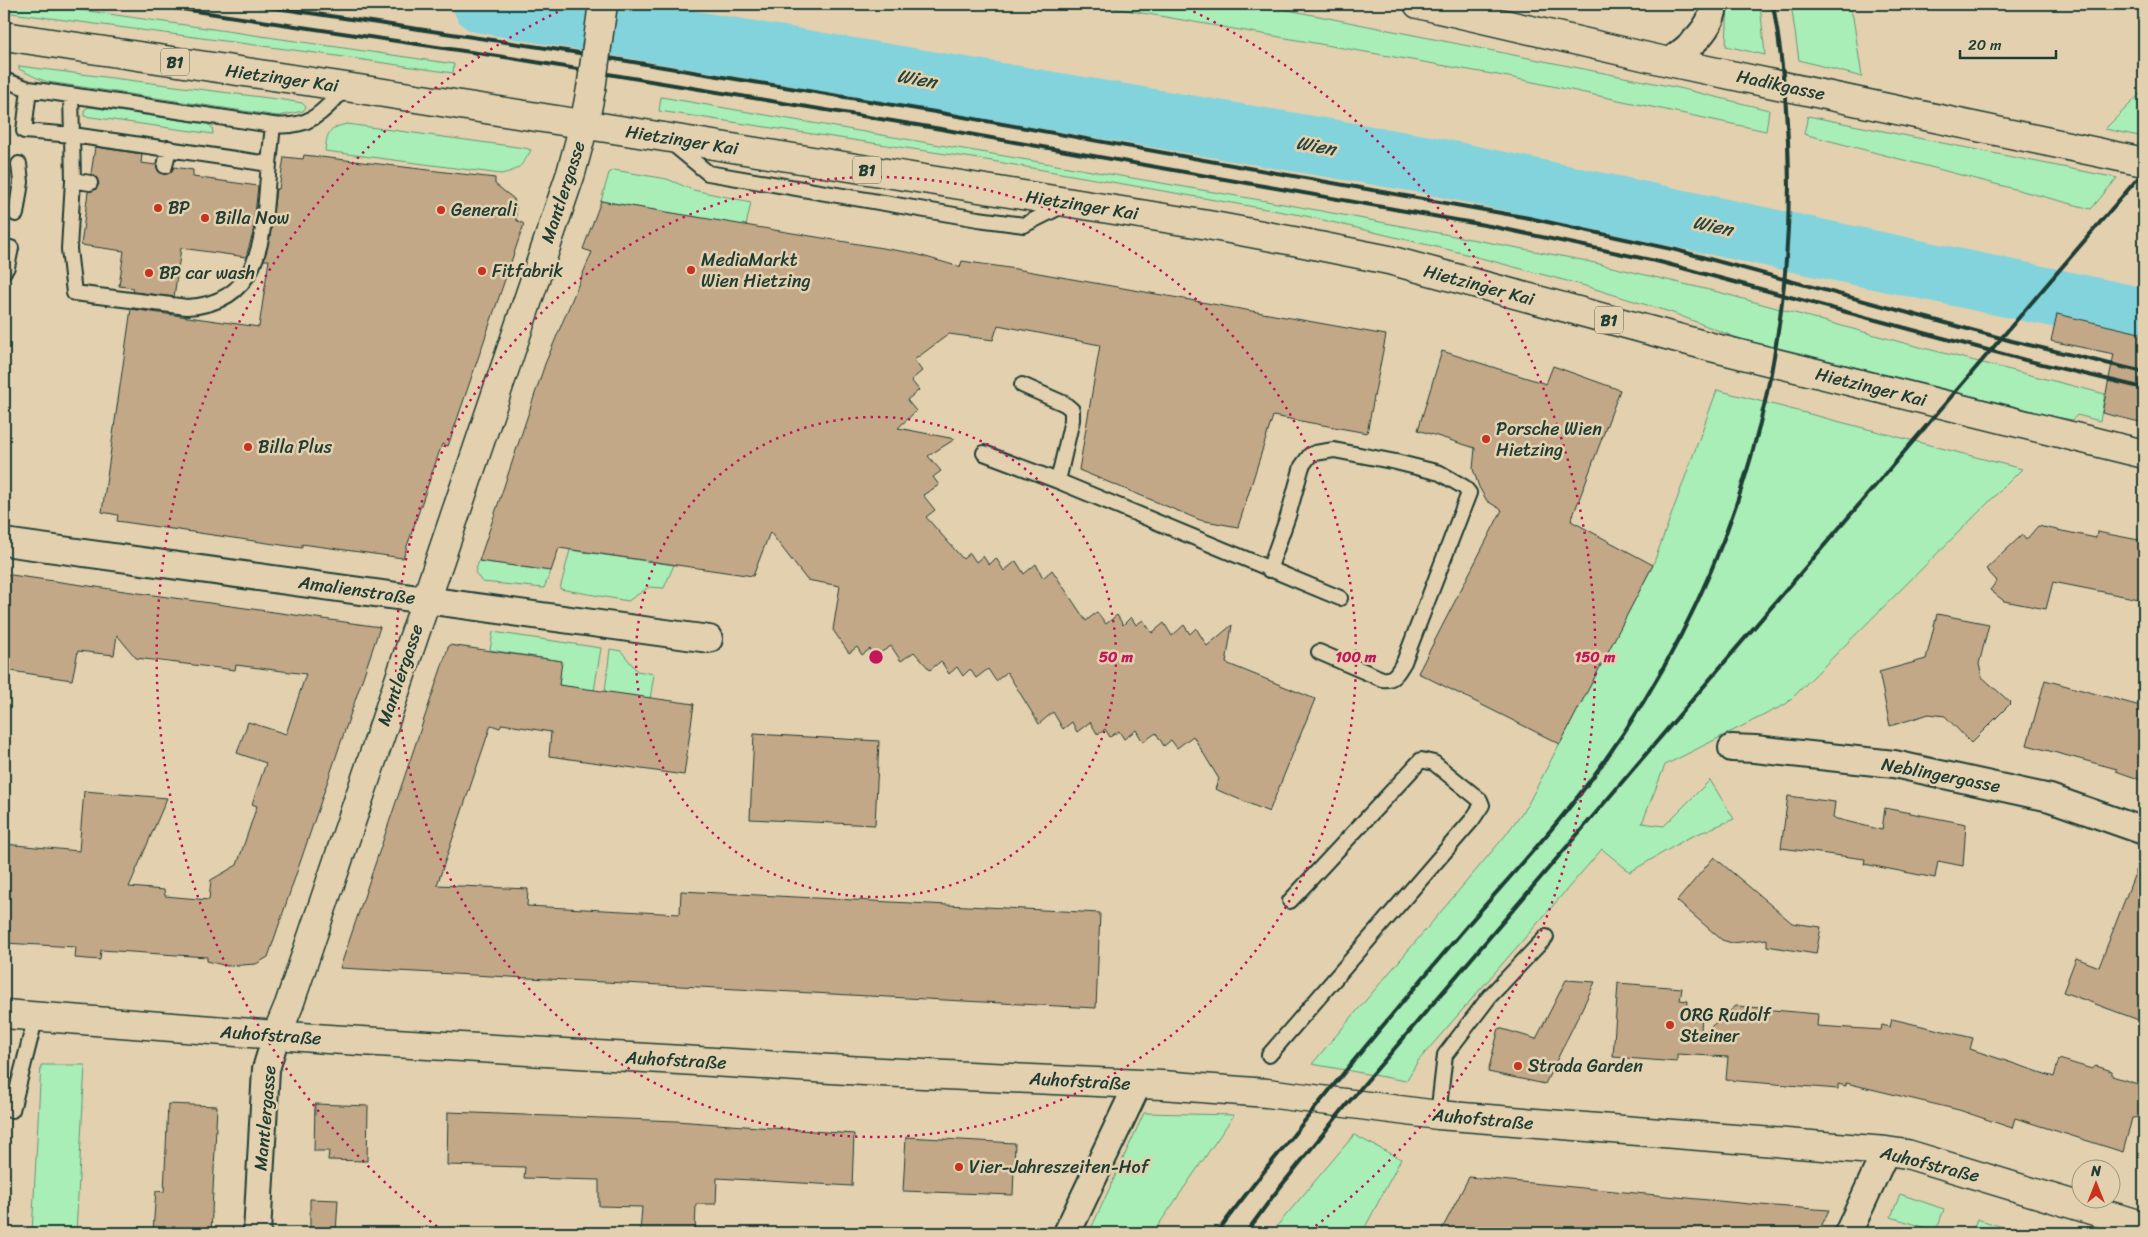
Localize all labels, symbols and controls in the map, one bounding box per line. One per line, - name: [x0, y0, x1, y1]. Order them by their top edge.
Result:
- scale bar: [1960, 28, 2057, 60]
- text: 20 m: [1968, 32, 2002, 58]
- road number: B1: [161, 48, 189, 76]
- street label: Hietzinger Kai: [224, 54, 341, 102]
- water label: Wien: [894, 59, 941, 99]
- street label: Hadikgasse: [1734, 60, 1828, 110]
- street label: Hietzinger Kai: [623, 115, 742, 165]
- water label: Wien: [1293, 126, 1340, 166]
- street label: Mantlergasse: [531, 137, 595, 247]
- road number: B1: [853, 156, 881, 184]
- street label: Hietzinger Kai: [1023, 180, 1142, 230]
- place label: BP: [168, 192, 190, 224]
- place label: Generali: [451, 194, 518, 226]
- marker: BP: [152, 202, 164, 214]
- place label: Billa Now: [215, 202, 290, 234]
- marker: Generali: [435, 204, 447, 216]
- water label: Wien: [1690, 205, 1738, 246]
- marker: Billa Now: [199, 212, 211, 224]
- place label: MediaMarkt Wien Hietzing: [701, 244, 811, 297]
- place label: Fitfabrik: [492, 255, 563, 287]
- street label: Hietzinger Kai: [1420, 255, 1539, 315]
- place label: BP car wash: [159, 257, 255, 289]
- marker: MediaMarkt Wien Hietzing: [685, 264, 697, 276]
- marker: Fitfabrik: [476, 265, 488, 277]
- marker: BP car wash: [143, 267, 155, 279]
- road number: B1: [1595, 306, 1623, 334]
- street label: Hietzinger Kai: [1812, 358, 1931, 416]
- place label: Porsche Wien Hietzing: [1496, 413, 1602, 466]
- place label: Billa Plus: [258, 431, 333, 463]
- marker: Porsche Wien Hietzing: [1480, 433, 1492, 445]
- marker: Billa Plus: [242, 441, 254, 453]
- street label: Amalienstraße: [296, 566, 417, 614]
- street label: Mantlergasse: [368, 620, 432, 730]
- text: 50 m: [1099, 644, 1134, 670]
- text: 100 m: [1336, 644, 1377, 670]
- text: 150 m: [1575, 644, 1616, 670]
- centre of rings: [867, 648, 885, 666]
- street label: Neblingergasse: [1879, 748, 2003, 802]
- place label: ORG Rudolf Steiner: [1680, 999, 1773, 1052]
- street label: Auhofstraße: [218, 1015, 323, 1054]
- marker: ORG Rudolf Steiner: [1664, 1019, 1676, 1031]
- street label: Auhofstraße: [624, 1041, 727, 1079]
- place label: Strada Garden: [1528, 1050, 1643, 1082]
- marker: Strada Garden: [1512, 1060, 1524, 1072]
- street label: Auhofstraße: [1028, 1062, 1131, 1100]
- street label: Mantlergasse: [244, 1064, 286, 1172]
- street label: Auhofstraße: [1430, 1099, 1535, 1139]
- street label: Auhofstraße: [1876, 1136, 1983, 1192]
- place label: Vier-Jahreszeiten-Hof: [969, 1151, 1151, 1183]
- text: N: [2090, 1159, 2101, 1184]
- north arrow: [2070, 1160, 2120, 1210]
- marker: Vier-Jahreszeiten-Hof: [953, 1161, 965, 1173]

